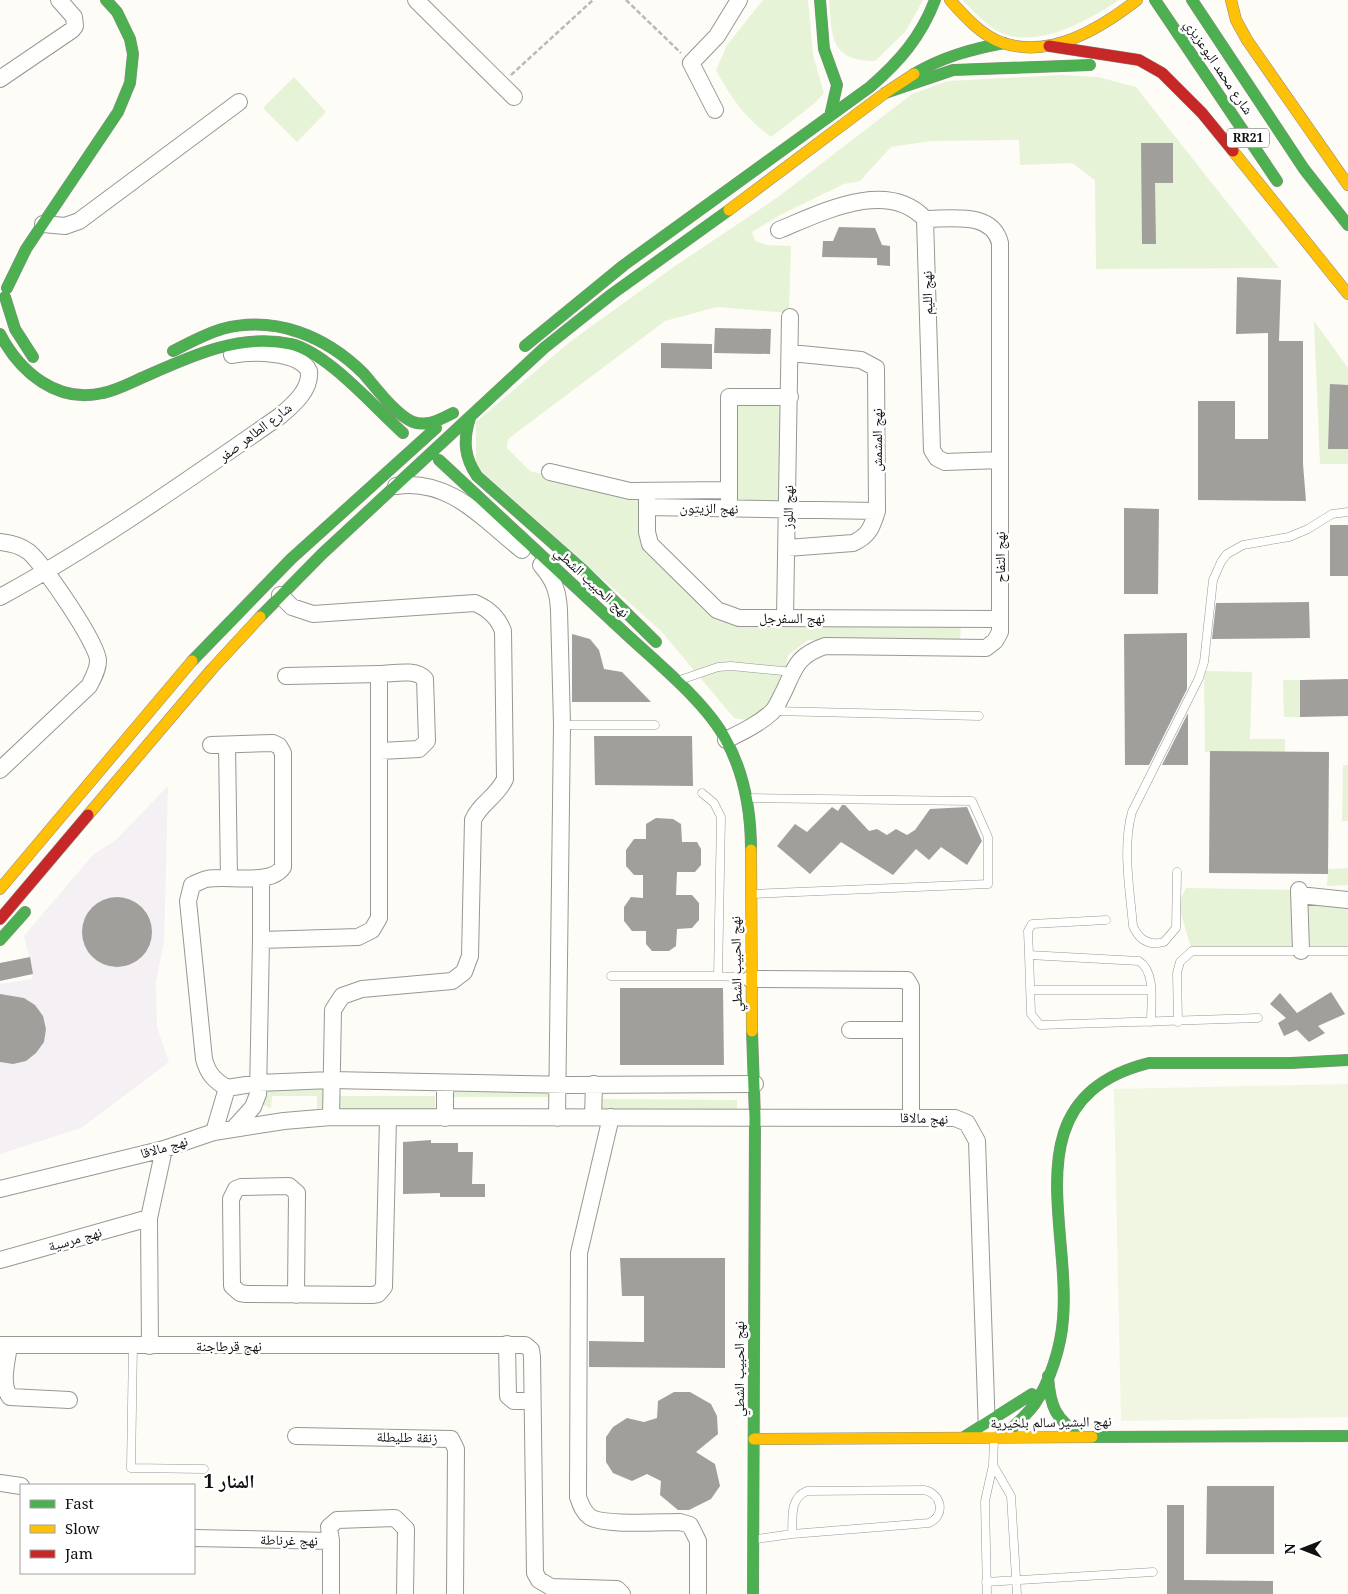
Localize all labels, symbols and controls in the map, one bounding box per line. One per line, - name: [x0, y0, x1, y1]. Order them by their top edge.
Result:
- street label: شارع محمد البوعزيزي: [1178, 15, 1258, 119]
- road number: RR21: [1227, 128, 1269, 148]
- street label: نهج الليم: [917, 271, 937, 315]
- street label: شارع الطاهر صفر: [213, 398, 296, 467]
- street label: نهج المشمش: [867, 408, 887, 472]
- street label: نهج اللوز: [778, 485, 798, 530]
- street label: نهج الزيتون: [679, 497, 739, 519]
- street label: نهج التفاح: [990, 531, 1010, 583]
- street label: نهج الحبيب الشطي: [549, 542, 634, 623]
- street label: نهج السفرجل: [759, 608, 825, 628]
- street label: نهج الحبيب الشطي: [725, 916, 748, 1012]
- street label: نهج مالاقا: [899, 1107, 949, 1129]
- street label: نهج مالاقا: [138, 1131, 190, 1163]
- street label: نهج مرسية: [46, 1222, 104, 1256]
- street label: نهج الحبيب الشطي: [729, 1321, 751, 1417]
- street label: نهج قرطاجنة: [196, 1336, 262, 1356]
- street label: نهج البشير سالم بلخيرية: [990, 1411, 1112, 1433]
- street label: زنقة طليطلة: [376, 1426, 438, 1447]
- district label: المنار 1: [203, 1468, 255, 1494]
- legend: [20, 1484, 195, 1574]
- text: Fast: [65, 1493, 94, 1513]
- text: Slow: [65, 1518, 99, 1538]
- north arrow: [1278, 1524, 1328, 1574]
- street label: نهج غرناطة: [260, 1529, 318, 1551]
- text: Jam: [64, 1543, 93, 1563]
- text: N: [1280, 1543, 1299, 1555]

